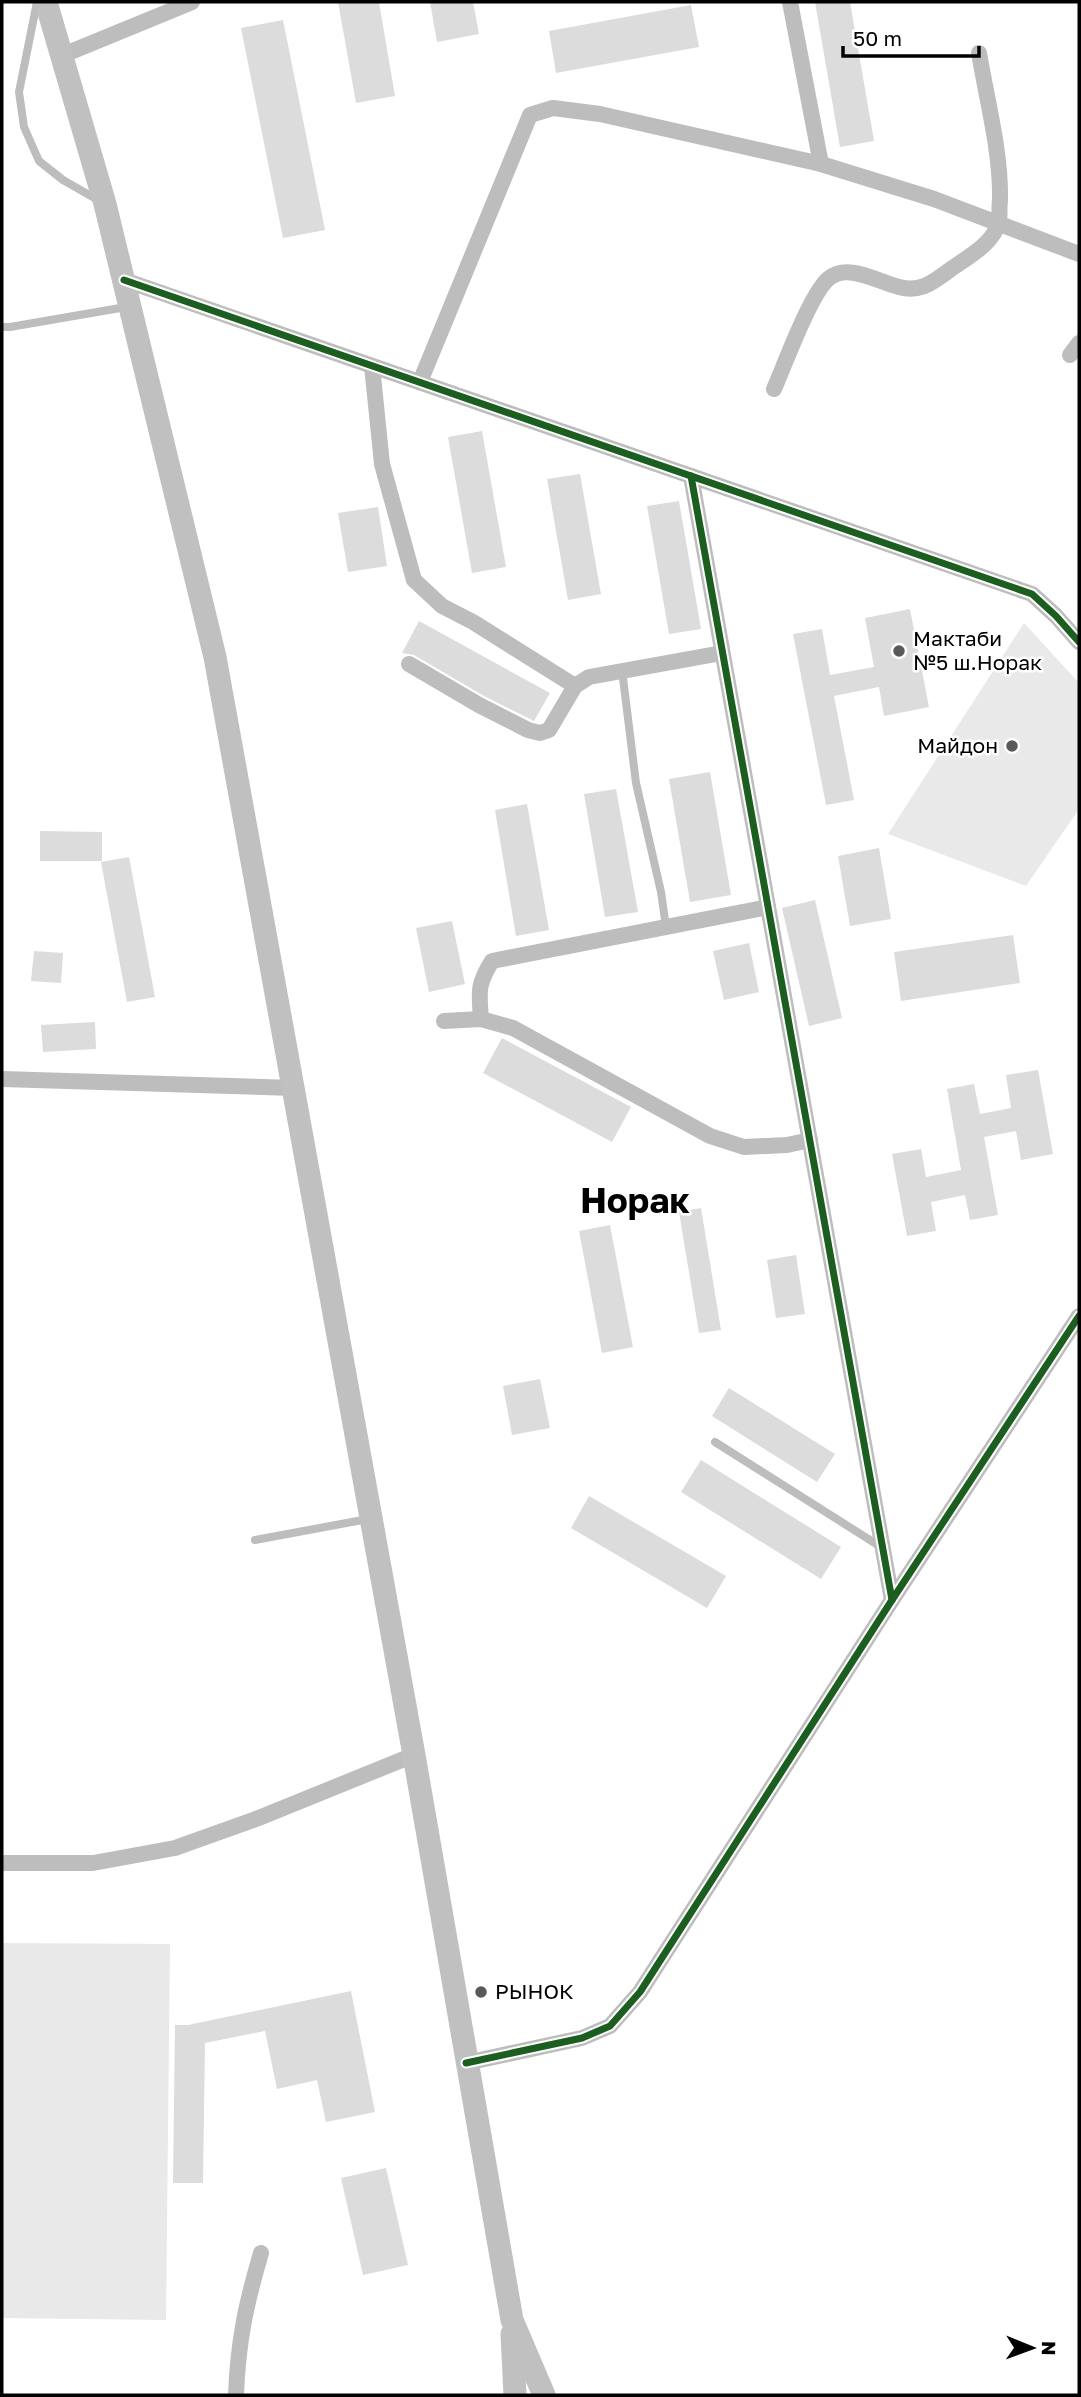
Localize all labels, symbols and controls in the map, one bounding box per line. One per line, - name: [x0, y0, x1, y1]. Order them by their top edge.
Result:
- scale bar: [843, 14, 979, 58]
- text: 50 m: [853, 25, 902, 51]
- place label: Мактаби №5 ш.Норак: [913, 625, 1042, 675]
- marker: Мактаби №5 ш.Норак: [891, 643, 907, 659]
- place label: Майдон: [917, 732, 998, 758]
- marker: Майдон: [1004, 738, 1020, 754]
- district label: Норак: [580, 1179, 690, 1221]
- place label: РЫНОК: [495, 1978, 574, 2004]
- marker: РЫНОК: [473, 1984, 489, 2000]
- north arrow: [997, 2313, 1067, 2383]
- text: N: [1038, 2341, 1061, 2356]

